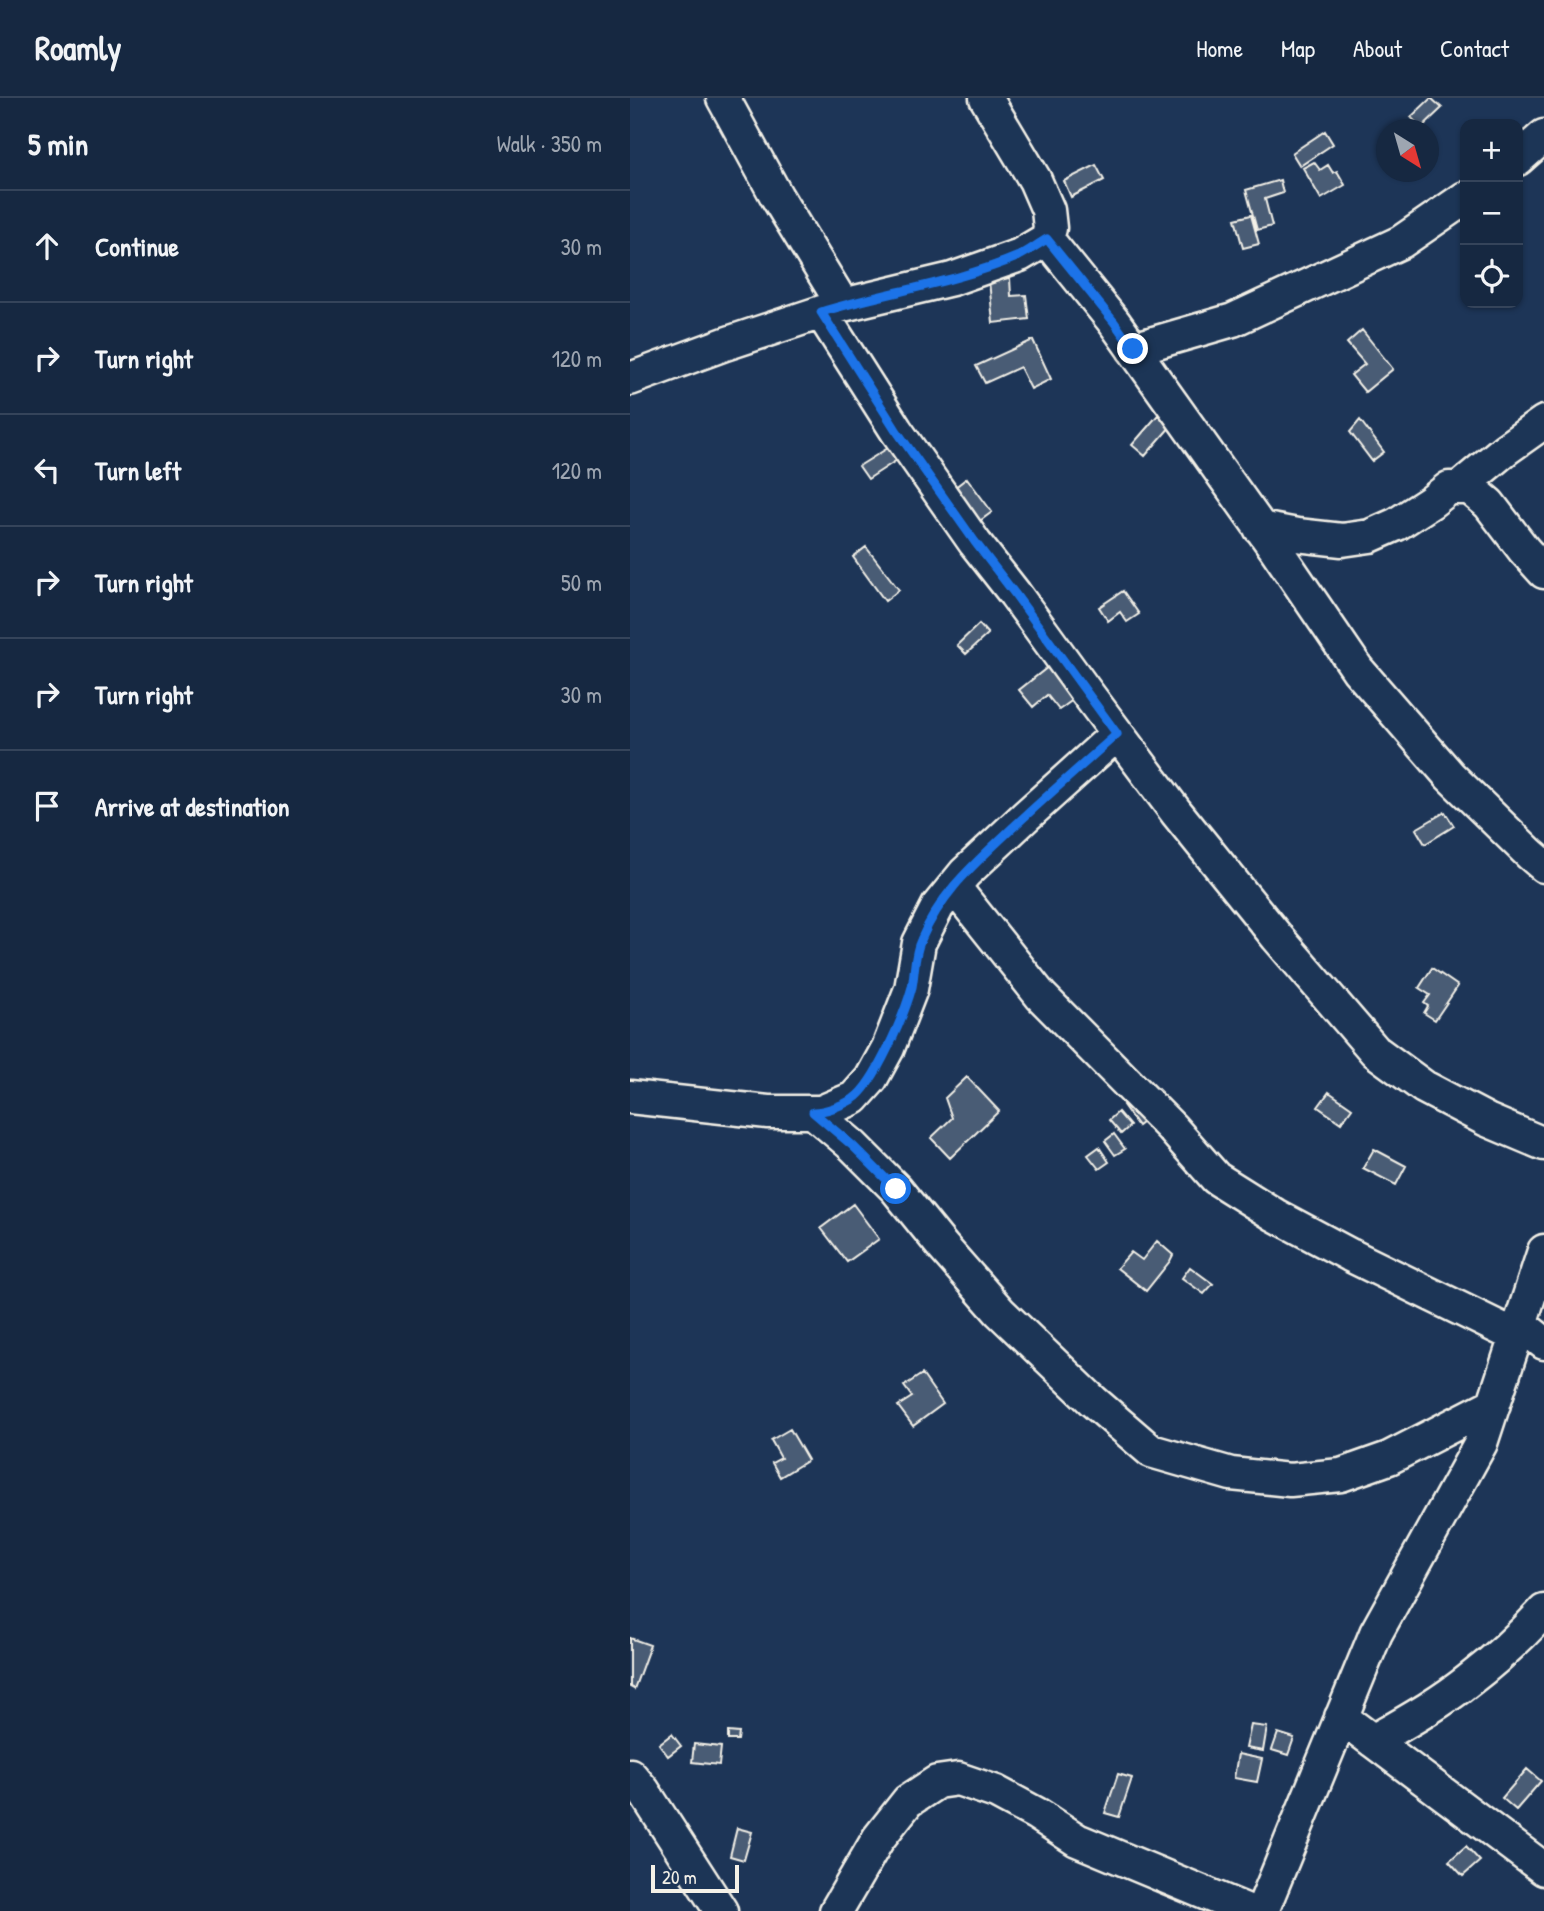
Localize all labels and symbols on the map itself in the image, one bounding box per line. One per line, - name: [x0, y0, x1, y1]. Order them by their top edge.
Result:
- north arrow: [1376, 119, 1439, 182]
- route end: [1117, 333, 1148, 364]
- route start: [880, 1173, 911, 1204]
- scale bar: [651, 1862, 738, 1894]

